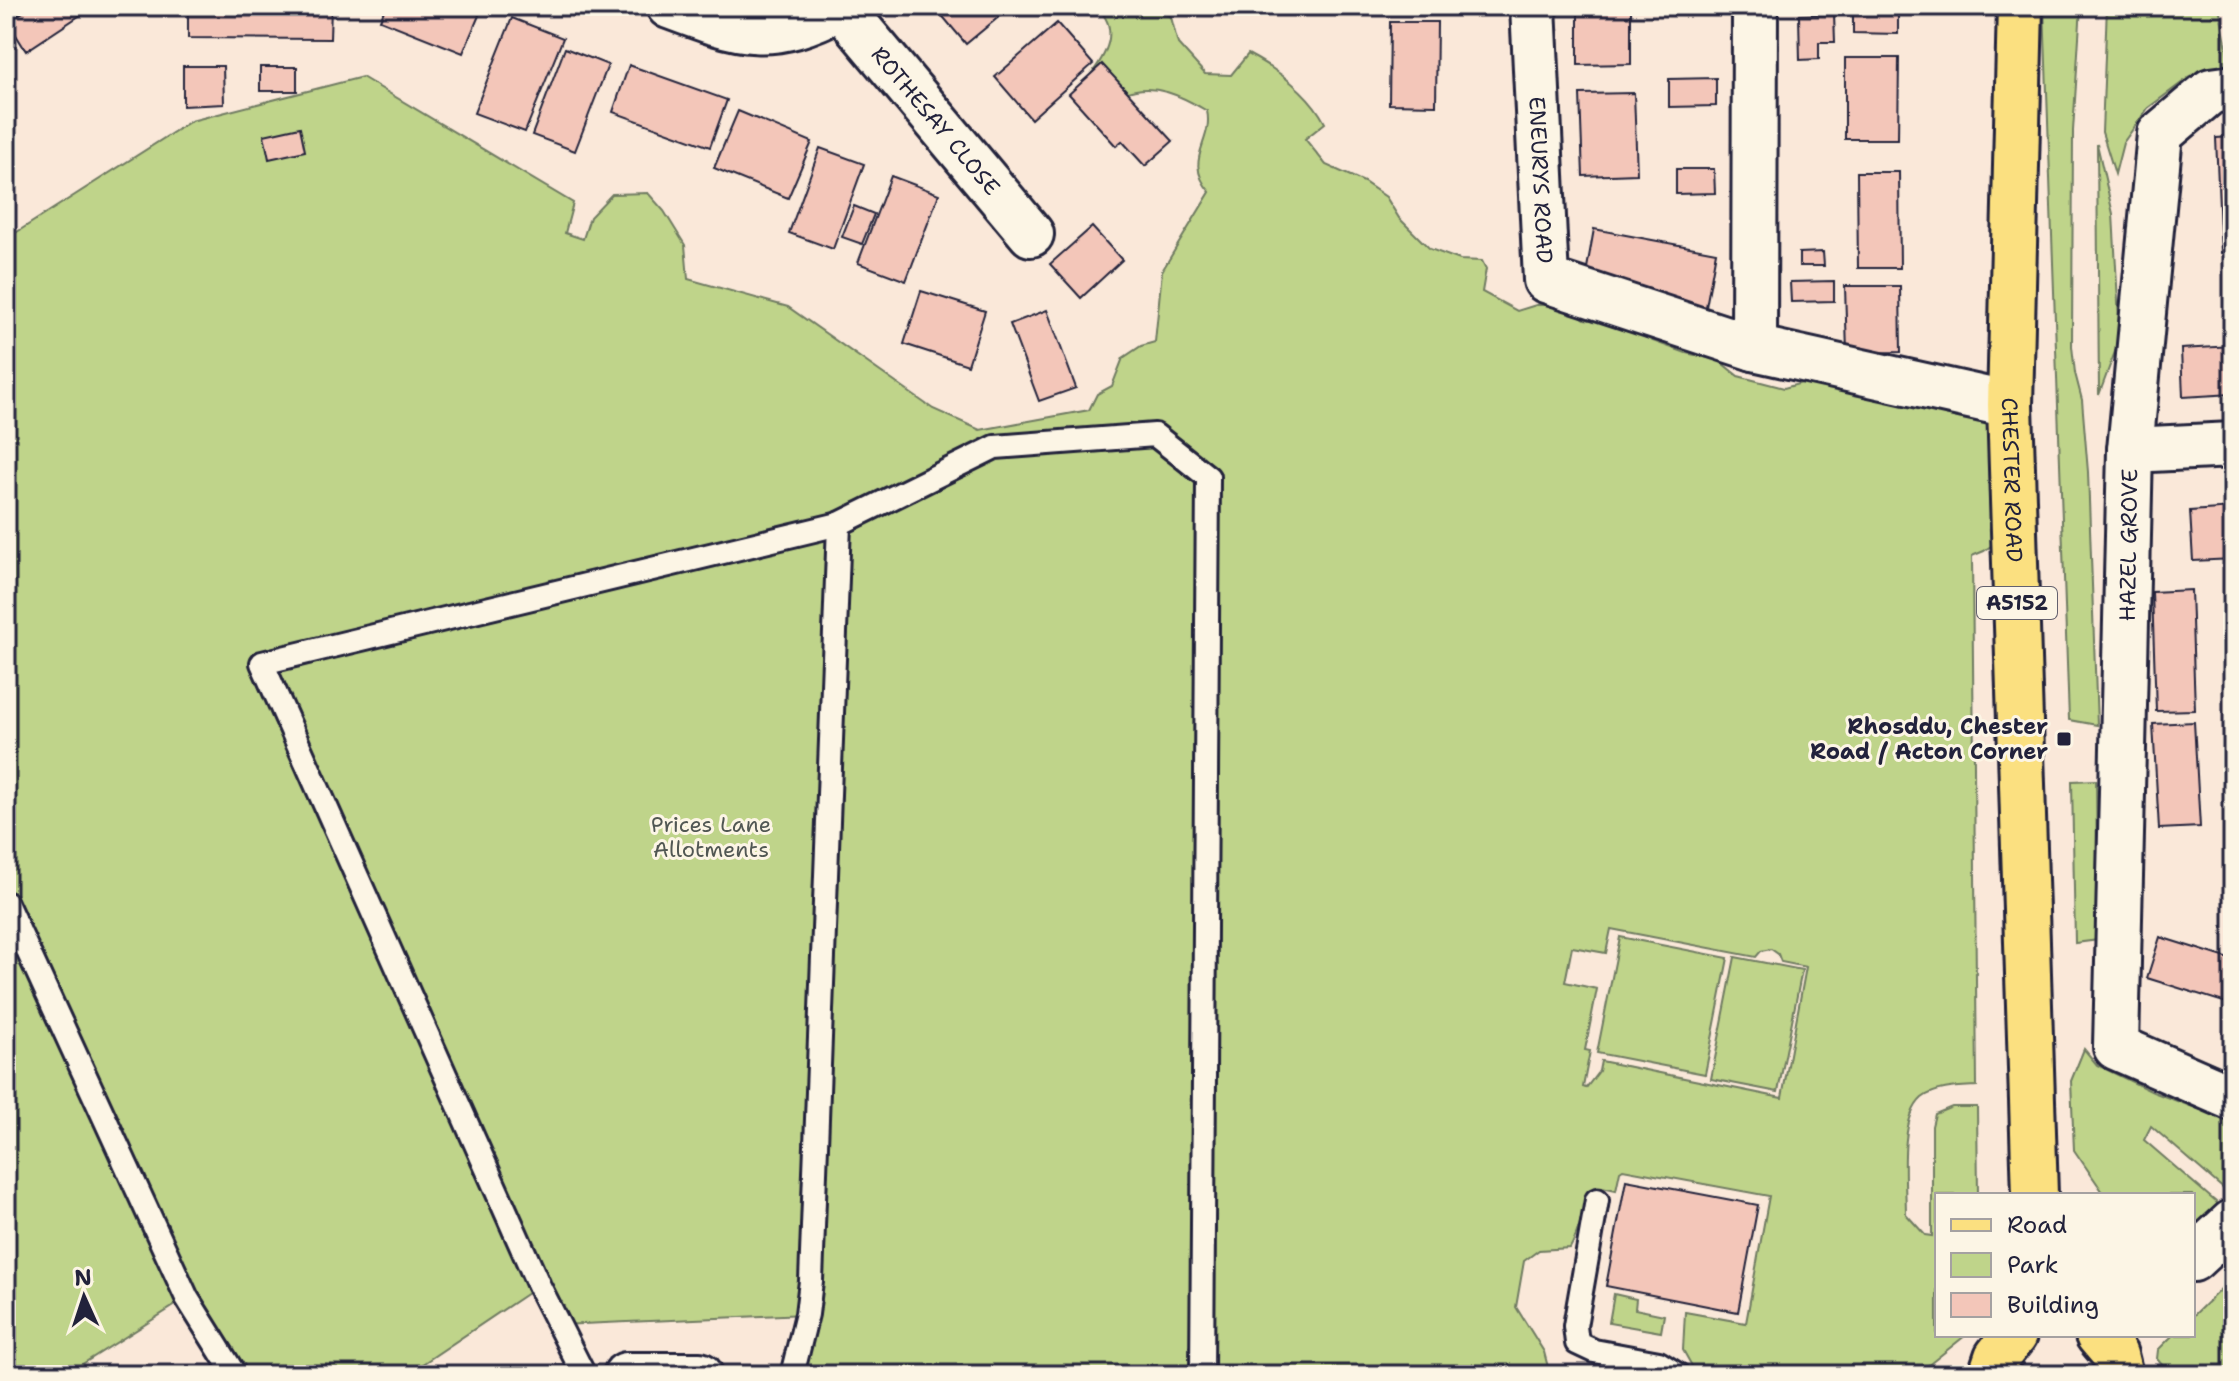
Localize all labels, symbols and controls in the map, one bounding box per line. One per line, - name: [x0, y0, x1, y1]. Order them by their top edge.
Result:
- street label: ROTHESAY CLOSE: [865, 40, 1006, 201]
- street label: ENEURYS ROAD: [1522, 96, 1559, 264]
- street label: CHESTER ROAD: [1995, 397, 2029, 563]
- street label: HAZEL GROVE: [2113, 468, 2144, 622]
- road number: A5152: [1977, 587, 2057, 619]
- place label: Rhosddu, Chester Road / Acton Corner: [1810, 712, 2048, 766]
- marker: Rhosddu, Chester Road / Acton Corner: [2055, 730, 2073, 748]
- park label: Prices Lane Allotments: [651, 810, 771, 864]
- legend: [1935, 1193, 2195, 1337]
- text: Road: [2007, 1209, 2067, 1241]
- text: Park: [2007, 1249, 2059, 1281]
- north arrow: [44, 1257, 124, 1337]
- text: N: [74, 1263, 92, 1292]
- text: Building: [2007, 1289, 2099, 1321]

